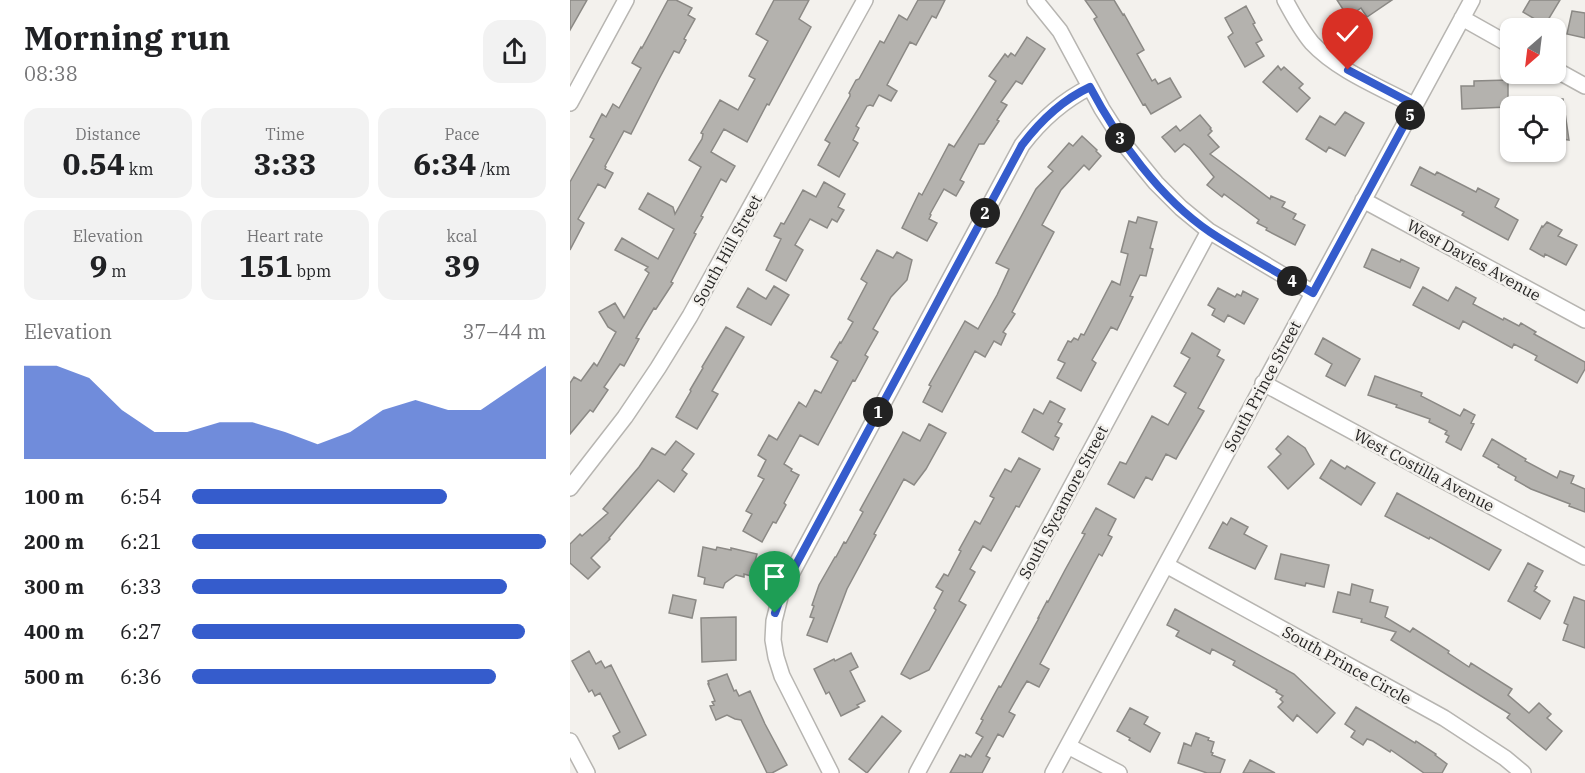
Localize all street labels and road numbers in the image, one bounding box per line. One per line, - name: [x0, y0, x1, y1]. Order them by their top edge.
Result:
- street label: South Hill Street: [688, 191, 766, 309]
- street label: West Davies Avenue: [1403, 215, 1545, 305]
- street label: South Prince Street: [1219, 317, 1305, 455]
- street label: South Sycamore Street: [1014, 422, 1112, 582]
- street label: West Costilla Avenue: [1350, 424, 1498, 516]
- street label: South Prince Circle: [1279, 621, 1415, 709]

